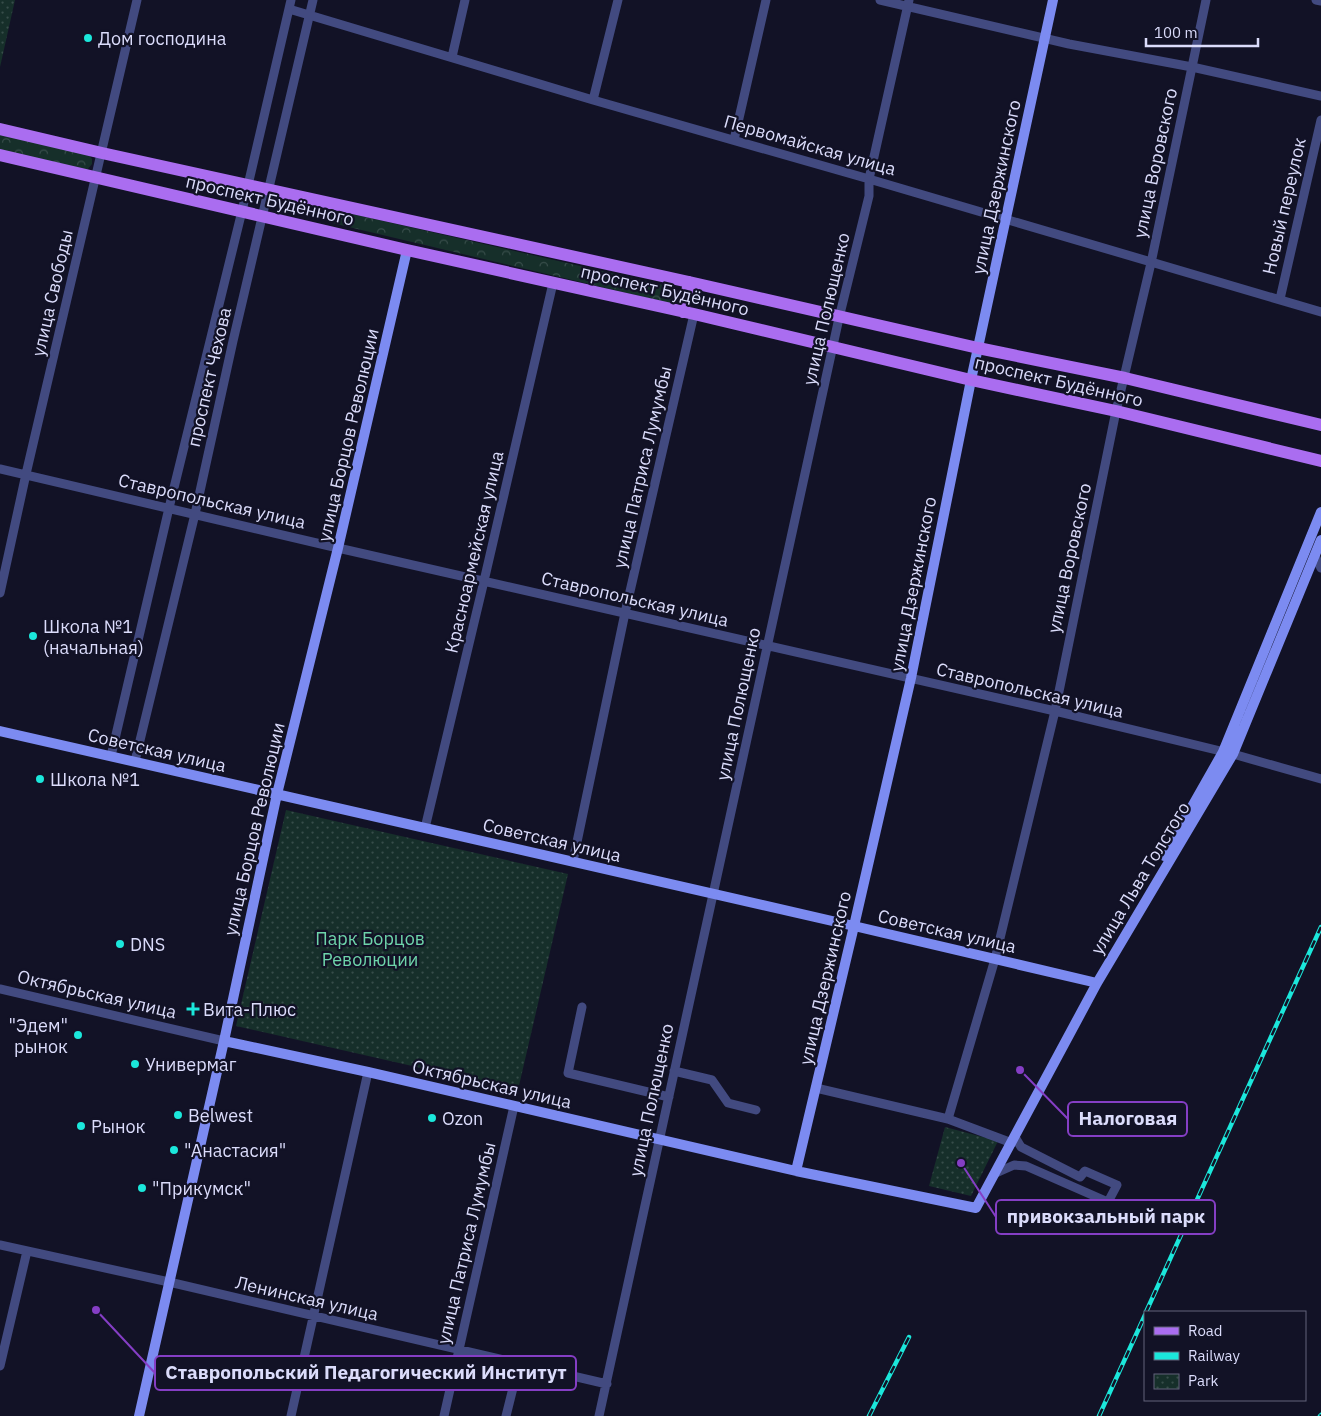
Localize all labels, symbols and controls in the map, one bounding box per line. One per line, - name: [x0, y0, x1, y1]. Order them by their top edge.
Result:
- scale bar: [1146, 15, 1258, 47]
- text: 100 m: [1154, 23, 1198, 42]
- place label: Дом господина: [98, 27, 227, 50]
- marker: Дом господина: [82, 32, 94, 44]
- street label: улица Воровского: [1128, 86, 1182, 240]
- street label: улица Дзержинского: [966, 98, 1026, 276]
- street label: Первомайская улица: [721, 109, 899, 181]
- street label: Новый переулок: [1257, 135, 1311, 277]
- street label: проспект Будённого: [184, 169, 356, 231]
- street label: улица Свободы: [26, 227, 78, 359]
- street label: улица Полющенко: [797, 230, 855, 388]
- street label: проспект Будённого: [579, 259, 751, 321]
- street label: проспект Чехова: [182, 305, 236, 449]
- street label: улица Борцов Революции: [312, 326, 384, 544]
- street label: проспект Будённого: [973, 350, 1145, 412]
- street label: улица Патриса Лумумбы: [608, 364, 676, 570]
- street label: Красноармейская улица: [440, 448, 509, 655]
- street label: Ставропольская улица: [116, 468, 308, 534]
- street label: улица Воровского: [1042, 481, 1096, 635]
- street label: улица Дзержинского: [885, 495, 941, 673]
- street label: Ставропольская улица: [539, 566, 731, 632]
- place label: Школа №1 (начальная): [43, 615, 144, 659]
- street label: улица Полющенко: [711, 625, 765, 783]
- marker: Школа №1 (начальная): [27, 630, 39, 642]
- street label: Ставропольская улица: [934, 657, 1126, 723]
- street label: улица Борцов Революции: [218, 720, 290, 938]
- street label: Советская улица: [86, 723, 229, 777]
- place label: Школа №1: [50, 768, 140, 791]
- marker: Школа №1: [34, 773, 46, 785]
- street label: улица Льва Толстого: [1085, 798, 1195, 958]
- street label: Советская улица: [481, 813, 624, 867]
- street label: улица Дзержинского: [794, 889, 856, 1067]
- street label: Советская улица: [876, 904, 1019, 958]
- park label: Парк Борцов Революции: [315, 927, 425, 971]
- place label: DNS: [130, 933, 165, 956]
- marker: DNS: [114, 938, 126, 950]
- street label: Октябрьская улица: [15, 964, 179, 1024]
- place label: Вита-Плюс: [203, 998, 296, 1021]
- marker: Вита-Плюс: [187, 1003, 199, 1015]
- place label: "Эдем" рынок: [9, 1014, 68, 1058]
- street label: улица Полющенко: [624, 1021, 678, 1179]
- marker: "Эдем" рынок: [72, 1029, 84, 1041]
- place label: Универмаг: [145, 1053, 237, 1076]
- street label: Октябрьская улица: [410, 1054, 574, 1114]
- marker: Универмаг: [129, 1058, 141, 1070]
- callout: Налоговая: [1068, 1102, 1187, 1136]
- place label: Belwest: [188, 1104, 253, 1127]
- text: Налоговая: [1079, 1106, 1177, 1130]
- place label: Ozon: [442, 1107, 483, 1130]
- marker: Belwest: [172, 1109, 184, 1121]
- marker: Ozon: [426, 1112, 438, 1124]
- place label: Рынок: [91, 1115, 146, 1138]
- marker: Рынок: [75, 1120, 87, 1132]
- place label: "Анастасия": [184, 1139, 286, 1162]
- street label: улица Патриса Лумумбы: [432, 1140, 500, 1346]
- marker: "Анастасия": [168, 1144, 180, 1156]
- place label: "Прикумск": [152, 1177, 251, 1200]
- marker: "Прикумск": [136, 1182, 148, 1194]
- callout: привокзальный парк: [996, 1200, 1215, 1234]
- text: привокзальный парк: [1007, 1204, 1205, 1228]
- street label: Ленинская улица: [233, 1270, 381, 1326]
- legend: [1144, 1311, 1306, 1401]
- text: Road: [1188, 1321, 1223, 1340]
- text: Railway: [1188, 1346, 1241, 1365]
- callout: Ставропольский Педагогический Институт: [155, 1356, 576, 1390]
- text: Ставропольский Педагогический Институт: [165, 1360, 567, 1384]
- text: Park: [1188, 1371, 1218, 1390]

